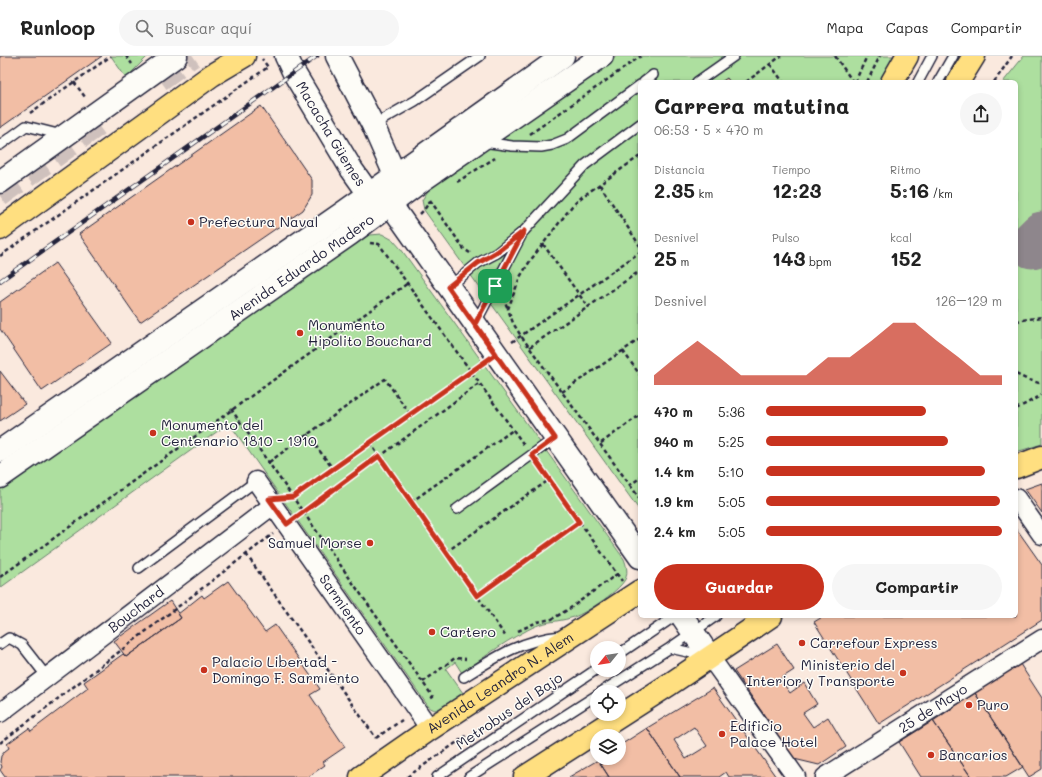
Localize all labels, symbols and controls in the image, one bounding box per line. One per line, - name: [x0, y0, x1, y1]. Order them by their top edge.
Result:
- search box: [119, 10, 399, 46]
- text: Runloop: [20, 15, 95, 40]
- icon: search: [133, 17, 155, 39]
- text: Buscar aquí: [165, 18, 252, 38]
- text: Mapa: [827, 18, 864, 37]
- text: Capas: [886, 18, 929, 37]
- text: Compartir: [951, 18, 1022, 37]
- street label: Macacha Güemes: [292, 78, 371, 190]
- text: Carrera matutina: [654, 91, 849, 120]
- button: share: [960, 93, 1002, 135]
- text: 06:53 · 5 × 470 m: [654, 121, 763, 138]
- text: Distancia: [654, 162, 705, 177]
- text: Tiempo: [772, 162, 810, 177]
- text: Ritmo: [890, 162, 921, 177]
- text: 2.35: [654, 177, 695, 203]
- text: 12:23: [772, 177, 822, 203]
- text: 5:16: [890, 177, 929, 203]
- text: km: [695, 186, 713, 201]
- text: /km: [929, 186, 953, 201]
- street label: Avenida Eduardo Madero: [225, 209, 378, 325]
- place label: Prefectura Naval: [199, 212, 318, 231]
- marker: Prefectura Naval: [186, 217, 196, 227]
- text: Desnivel: [654, 230, 699, 245]
- text: Pulso: [772, 230, 799, 245]
- text: kcal: [890, 230, 912, 245]
- text: 25: [654, 245, 677, 271]
- text: 143: [772, 245, 806, 271]
- text: 152: [890, 245, 922, 271]
- text: m: [677, 254, 689, 269]
- text: bpm: [806, 254, 832, 269]
- pin: [478, 269, 512, 303]
- icon: arrive: [484, 275, 506, 297]
- text: Desnivel: [654, 292, 707, 309]
- text: 126–129 m: [935, 292, 1002, 309]
- place label: Monumento Hipolito Bouchard: [308, 315, 431, 350]
- marker: Monumento Hipolito Bouchard: [295, 328, 305, 338]
- text: 470 m: [654, 403, 693, 420]
- text: 5:36: [718, 403, 745, 420]
- place label: Monumento del Centenario 1810 - 1910: [161, 415, 317, 450]
- marker: Monumento del Centenario 1810 - 1910: [148, 428, 158, 438]
- text: 940 m: [654, 433, 693, 450]
- text: 5:25: [718, 433, 744, 450]
- text: 1.4 km: [654, 463, 694, 480]
- text: 5:10: [718, 463, 743, 480]
- text: 1.9 km: [654, 493, 694, 510]
- text: 5:05: [718, 493, 745, 510]
- text: 2.4 km: [654, 523, 696, 540]
- text: 5:05: [718, 523, 745, 540]
- place label: Samuel Morse: [268, 533, 362, 552]
- marker: Samuel Morse: [365, 538, 375, 548]
- button: Guardar: [654, 564, 824, 610]
- button: Compartir: [832, 564, 1002, 610]
- street label: Sarmiento: [315, 570, 371, 638]
- street label: Bouchard: [104, 582, 168, 636]
- place label: Cartero: [440, 622, 496, 641]
- street label: Avenida Leandro N. Alem: [423, 627, 577, 738]
- marker: Cartero: [427, 627, 437, 637]
- place label: Carrefour Express: [810, 633, 937, 652]
- marker: Carrefour Express: [797, 638, 807, 648]
- north arrow: [590, 641, 626, 677]
- map controls: [590, 641, 626, 765]
- place label: Palacio Libertad - Domingo F. Sarmiento: [212, 652, 359, 687]
- place label: Ministerio del Interior y Transporte: [746, 655, 895, 690]
- marker: Palacio Libertad - Domingo F. Sarmiento: [199, 665, 209, 675]
- street label: Metrobus del Bajo: [452, 668, 566, 753]
- marker: Ministerio del Interior y Transporte: [898, 668, 908, 678]
- street label: 25 de Mayo: [895, 679, 971, 737]
- button: locate: [590, 685, 626, 721]
- place label: Puro: [977, 695, 1009, 714]
- marker: Puro: [964, 700, 974, 710]
- place label: Edificio Palace Hotel: [730, 716, 818, 751]
- button: layers: [590, 729, 626, 765]
- marker: Edificio Palace Hotel: [717, 729, 727, 739]
- place label: Bancarios: [939, 745, 1008, 764]
- marker: Bancarios: [926, 750, 936, 760]

